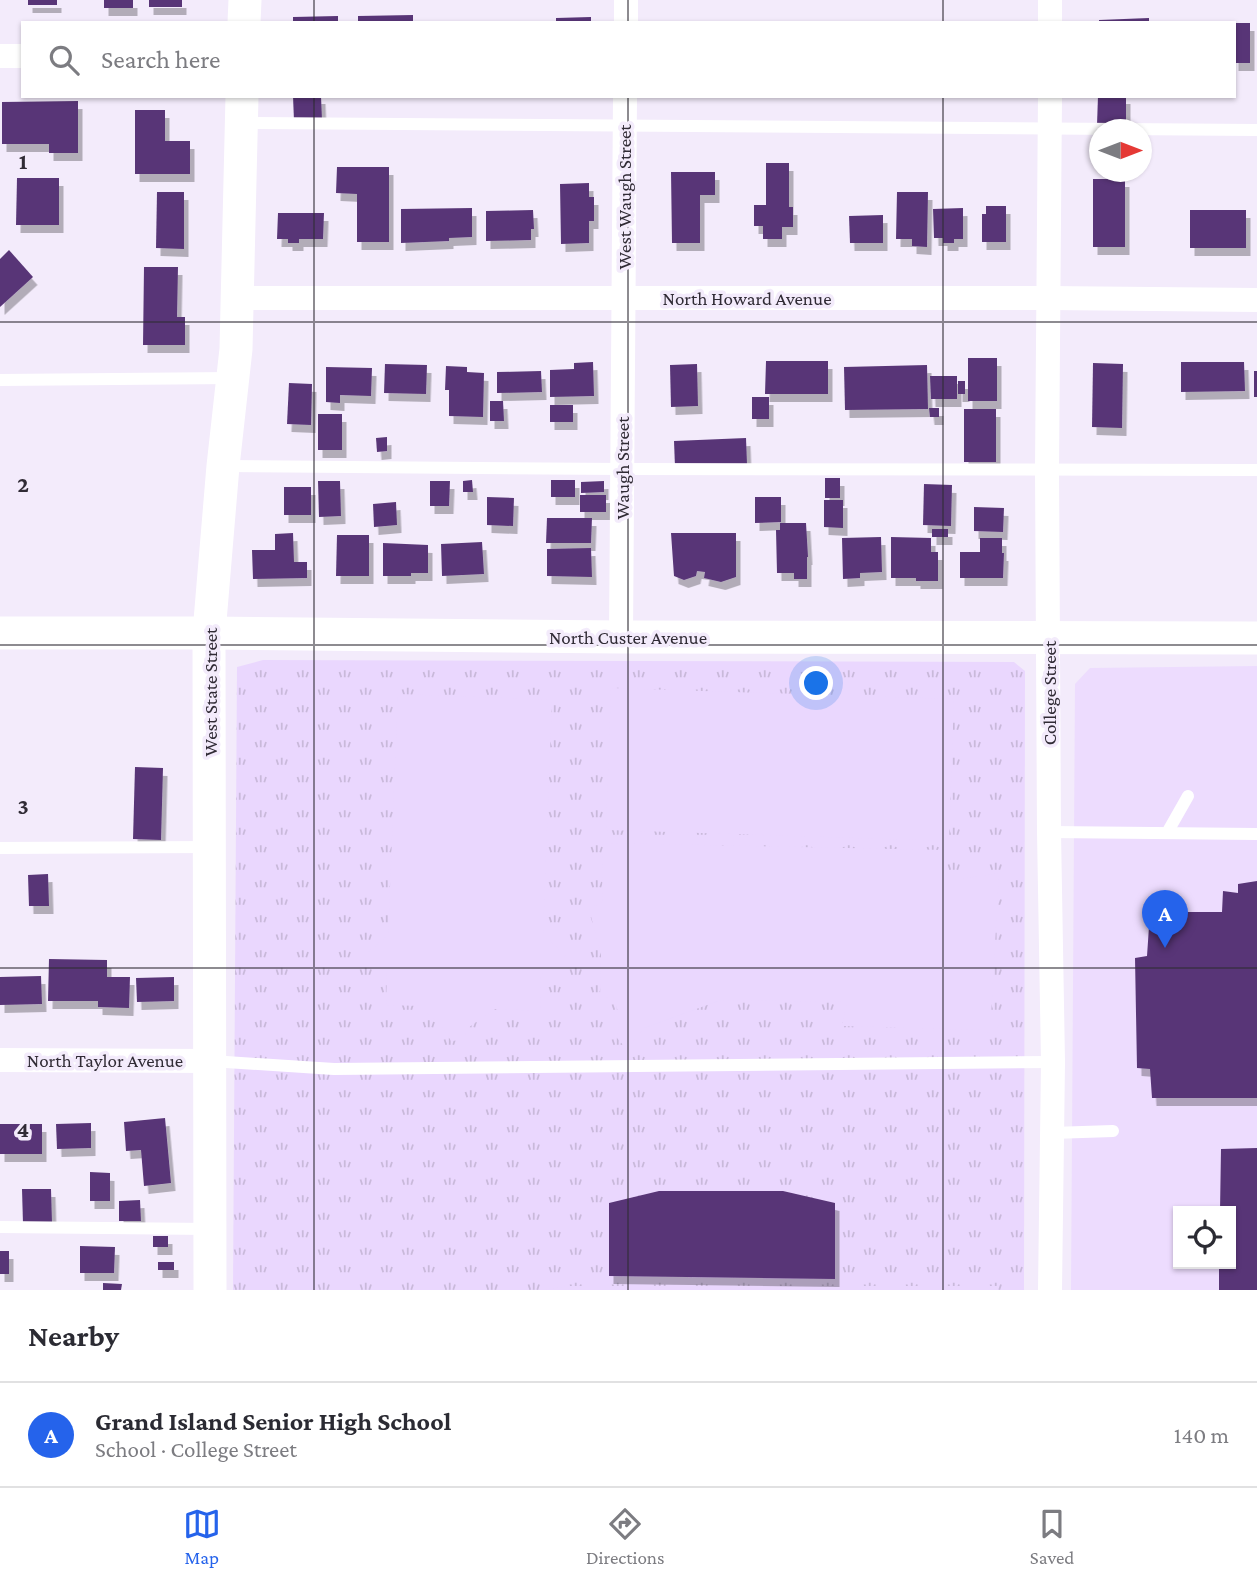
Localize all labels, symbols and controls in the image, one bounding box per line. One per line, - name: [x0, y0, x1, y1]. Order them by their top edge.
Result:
- search box: [21, 21, 1236, 98]
- icon: search: [45, 41, 83, 79]
- text: Search here: [101, 45, 220, 74]
- north arrow: [1089, 119, 1152, 182]
- street label: West Waugh Street: [614, 124, 635, 270]
- text: 1: [19, 148, 28, 174]
- street label: North Howard Avenue: [663, 288, 831, 309]
- street label: Waugh Street: [612, 416, 633, 519]
- text: 2: [17, 471, 29, 497]
- street label: West State Street: [200, 627, 221, 756]
- street label: North Custer Avenue: [549, 627, 707, 648]
- street label: College Street: [1039, 640, 1060, 745]
- your location: [799, 666, 833, 700]
- text: 3: [17, 793, 29, 819]
- pin: A: [1142, 890, 1188, 948]
- street label: North Taylor Avenue: [27, 1050, 183, 1071]
- text: 4: [17, 1116, 29, 1142]
- map controls: [1173, 1206, 1236, 1269]
- button: locate: [1173, 1206, 1236, 1269]
- text: Nearby: [28, 1319, 119, 1352]
- text: Grand Island Senior High School: [95, 1407, 451, 1436]
- text: A: [44, 1422, 58, 1448]
- text: 140 m: [1174, 1422, 1229, 1448]
- text: School · College Street: [95, 1436, 297, 1462]
- tab: Map: [183, 1505, 221, 1568]
- tab: Directions: [586, 1505, 665, 1568]
- tab: Saved: [1030, 1505, 1074, 1568]

